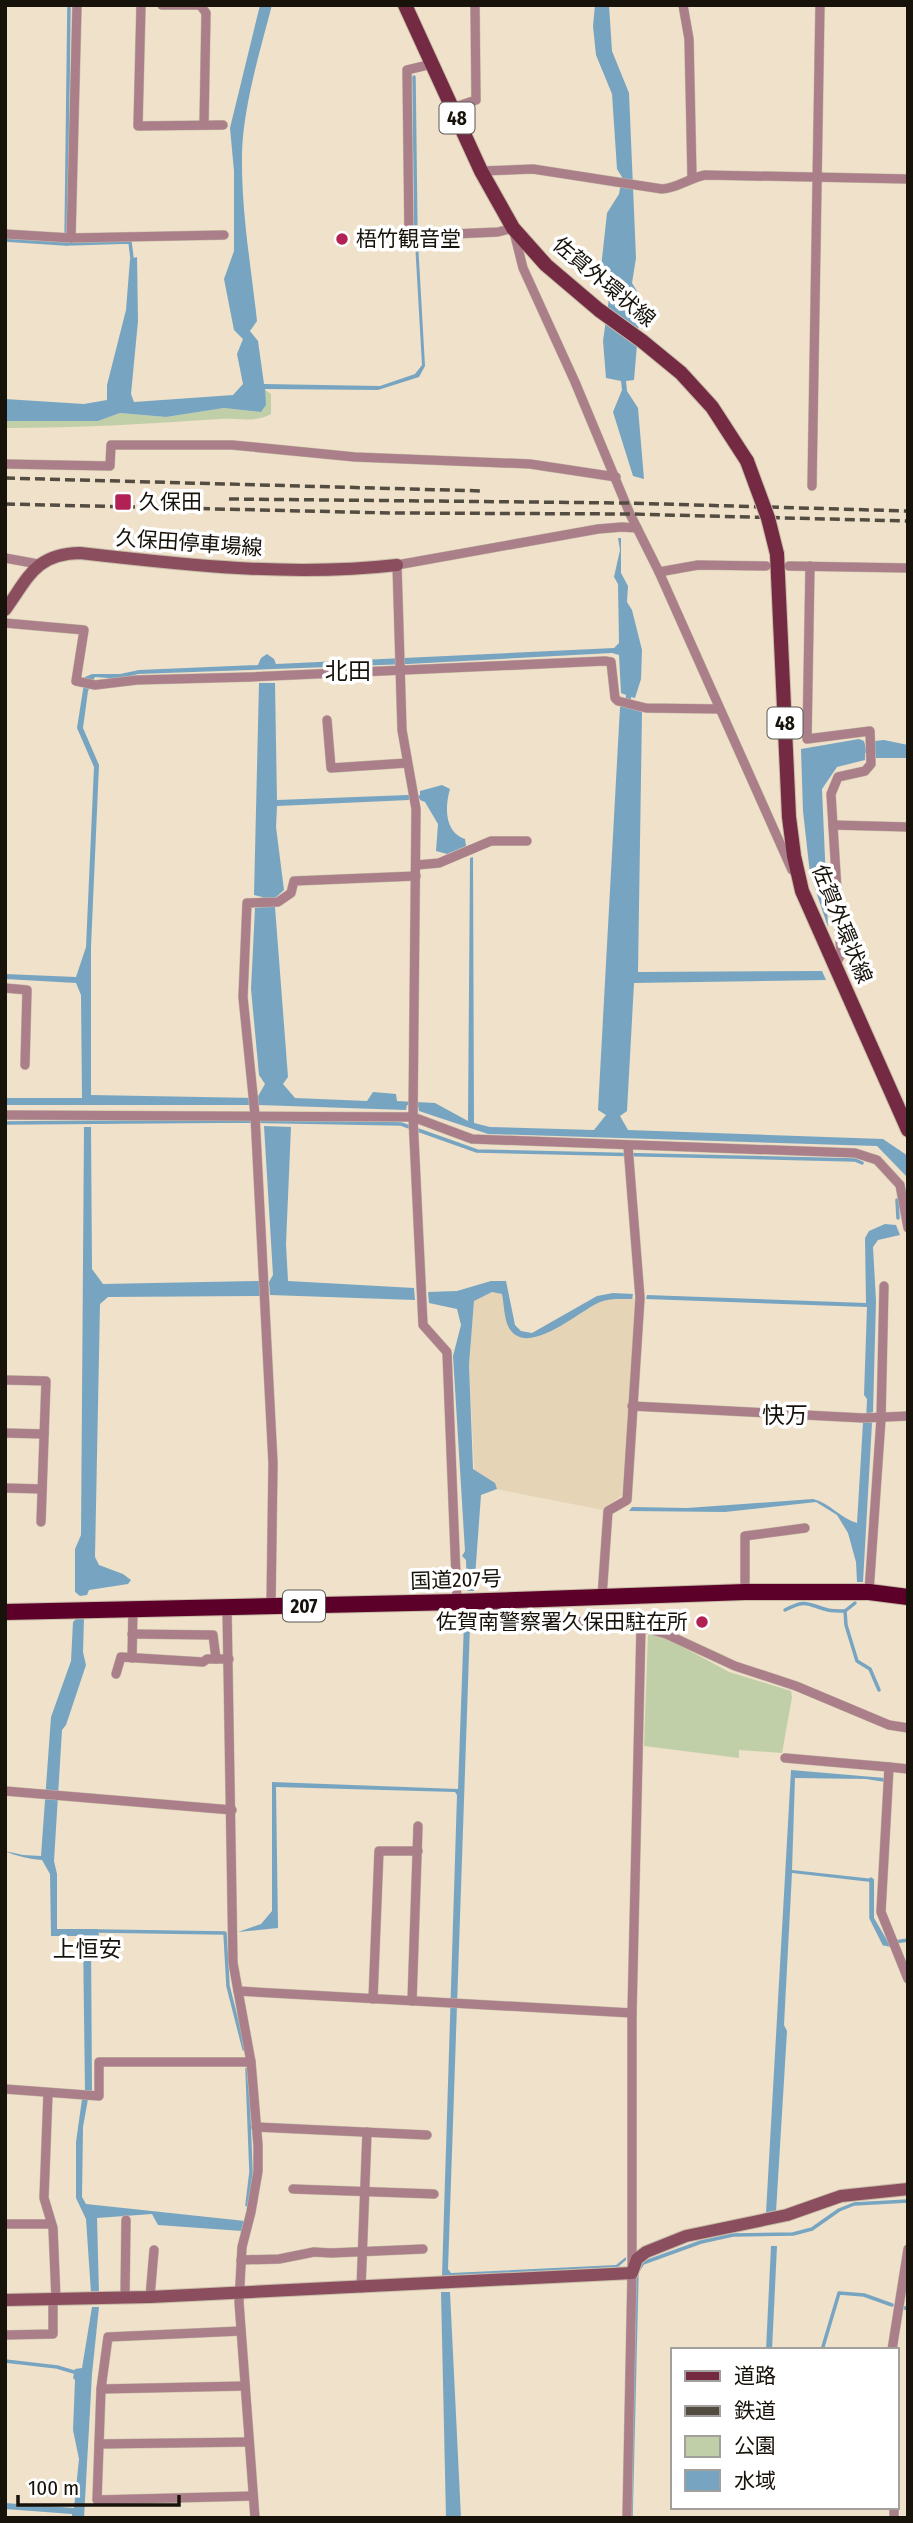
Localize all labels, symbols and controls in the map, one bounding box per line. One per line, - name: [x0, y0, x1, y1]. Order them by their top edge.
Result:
- road number: 48: [440, 102, 475, 134]
- place label: 梧竹観音堂: [356, 226, 461, 252]
- marker: 梧竹観音堂: [334, 231, 350, 247]
- street label: 佐賀外環状線: [547, 232, 661, 332]
- place label: 久保田: [139, 489, 202, 515]
- marker: 久保田: [113, 492, 133, 512]
- street label: 久保田停車場線: [115, 525, 263, 561]
- district label: 北田: [325, 657, 371, 685]
- road number: 48: [768, 708, 802, 738]
- street label: 佐賀外環状線: [806, 861, 878, 987]
- district label: 快万: [762, 1401, 808, 1429]
- street label: 国道207号: [410, 1565, 502, 1595]
- road number: 207: [283, 1590, 325, 1622]
- place label: 佐賀南警察署久保田駐在所: [436, 1609, 688, 1635]
- marker: 佐賀南警察署久保田駐在所: [694, 1614, 710, 1630]
- district label: 上恒安: [53, 1935, 122, 1963]
- legend: [671, 2348, 899, 2509]
- text: 道路: [734, 2363, 776, 2389]
- text: 鉄道: [734, 2398, 776, 2424]
- text: 公園: [734, 2433, 776, 2459]
- scale bar: [18, 2464, 178, 2508]
- text: 水域: [734, 2468, 776, 2494]
- text: 100 m: [28, 2475, 79, 2501]

